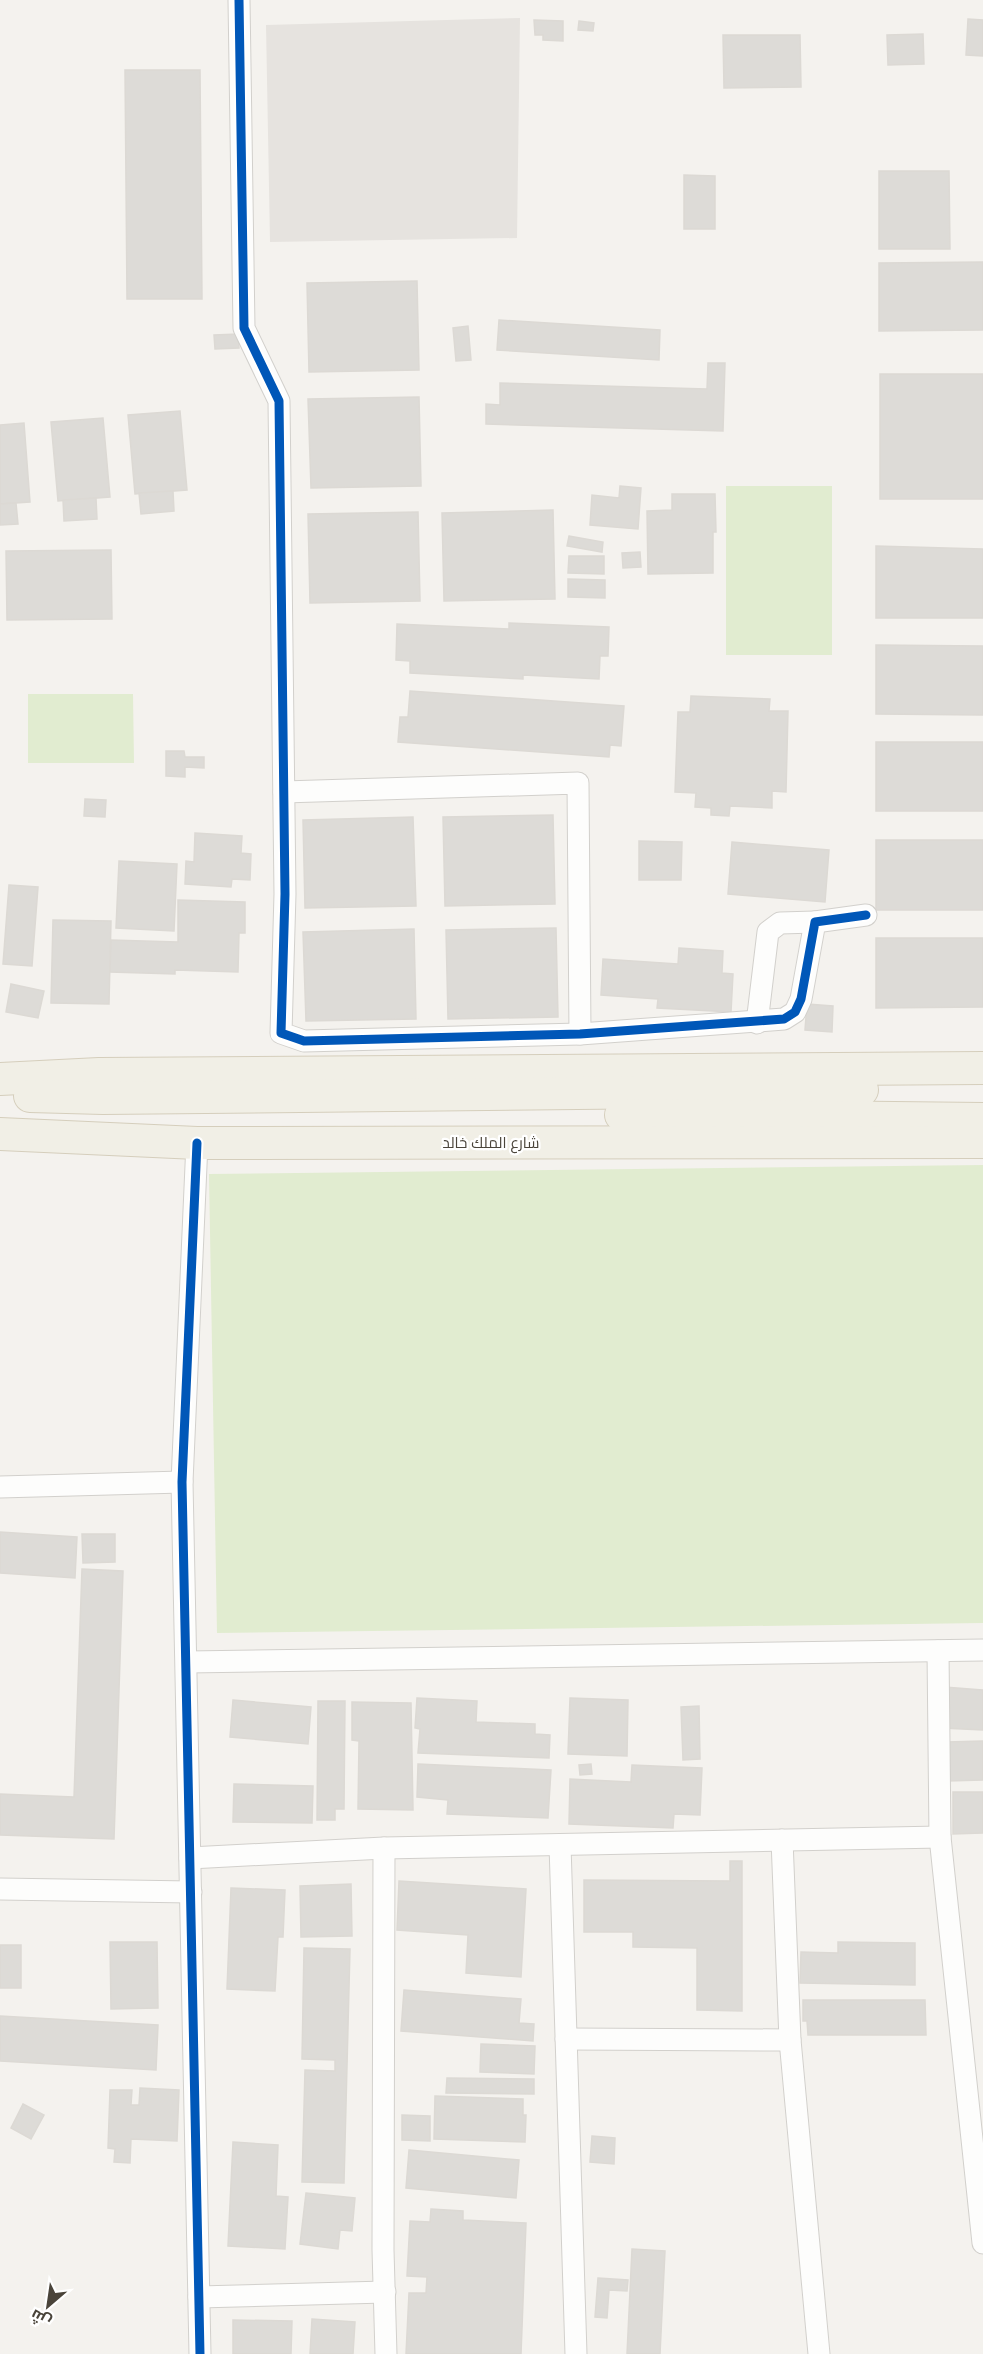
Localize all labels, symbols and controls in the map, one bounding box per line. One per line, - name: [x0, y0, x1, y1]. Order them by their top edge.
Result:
- street label: شارع الملك خالد: [442, 1134, 540, 1154]
- north arrow: [18, 2276, 78, 2336]
- text: ش: [27, 2305, 55, 2332]

